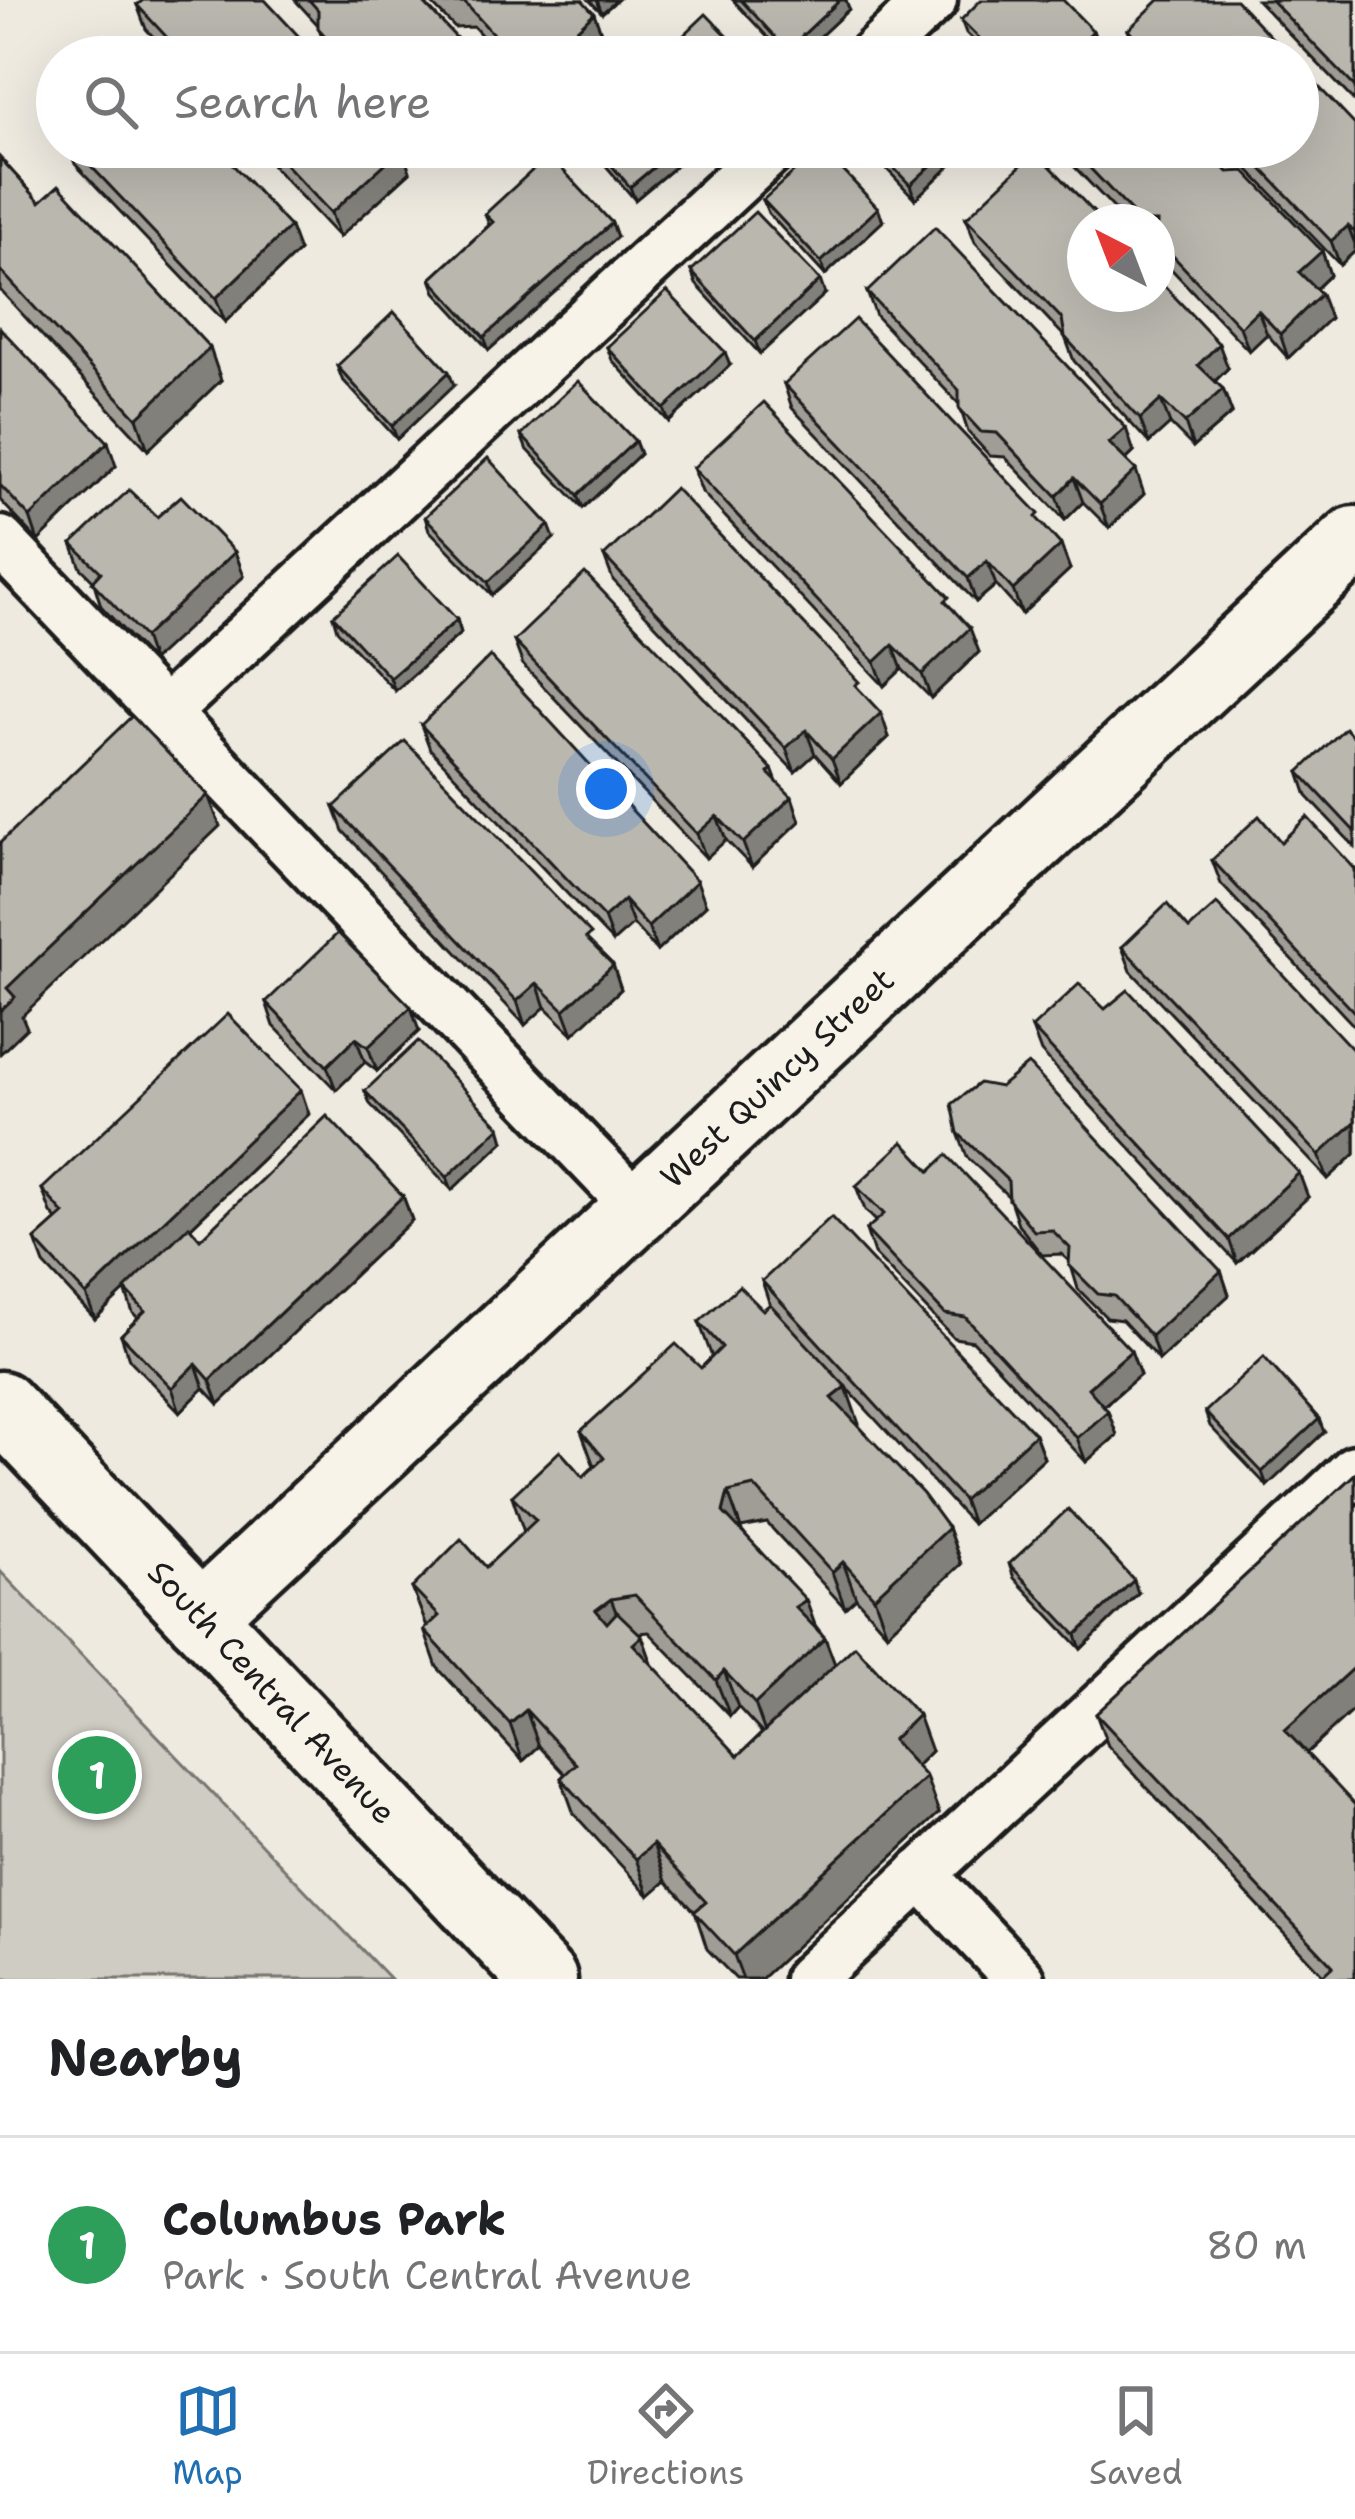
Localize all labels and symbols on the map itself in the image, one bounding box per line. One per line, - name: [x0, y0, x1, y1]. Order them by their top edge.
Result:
- north arrow: [1067, 204, 1175, 312]
- your location: [576, 759, 636, 819]
- street label: West Quincy Street: [650, 958, 904, 1198]
- street label: South Central Avenue: [138, 1550, 406, 1834]
- pin: 1: [58, 1730, 136, 1820]

